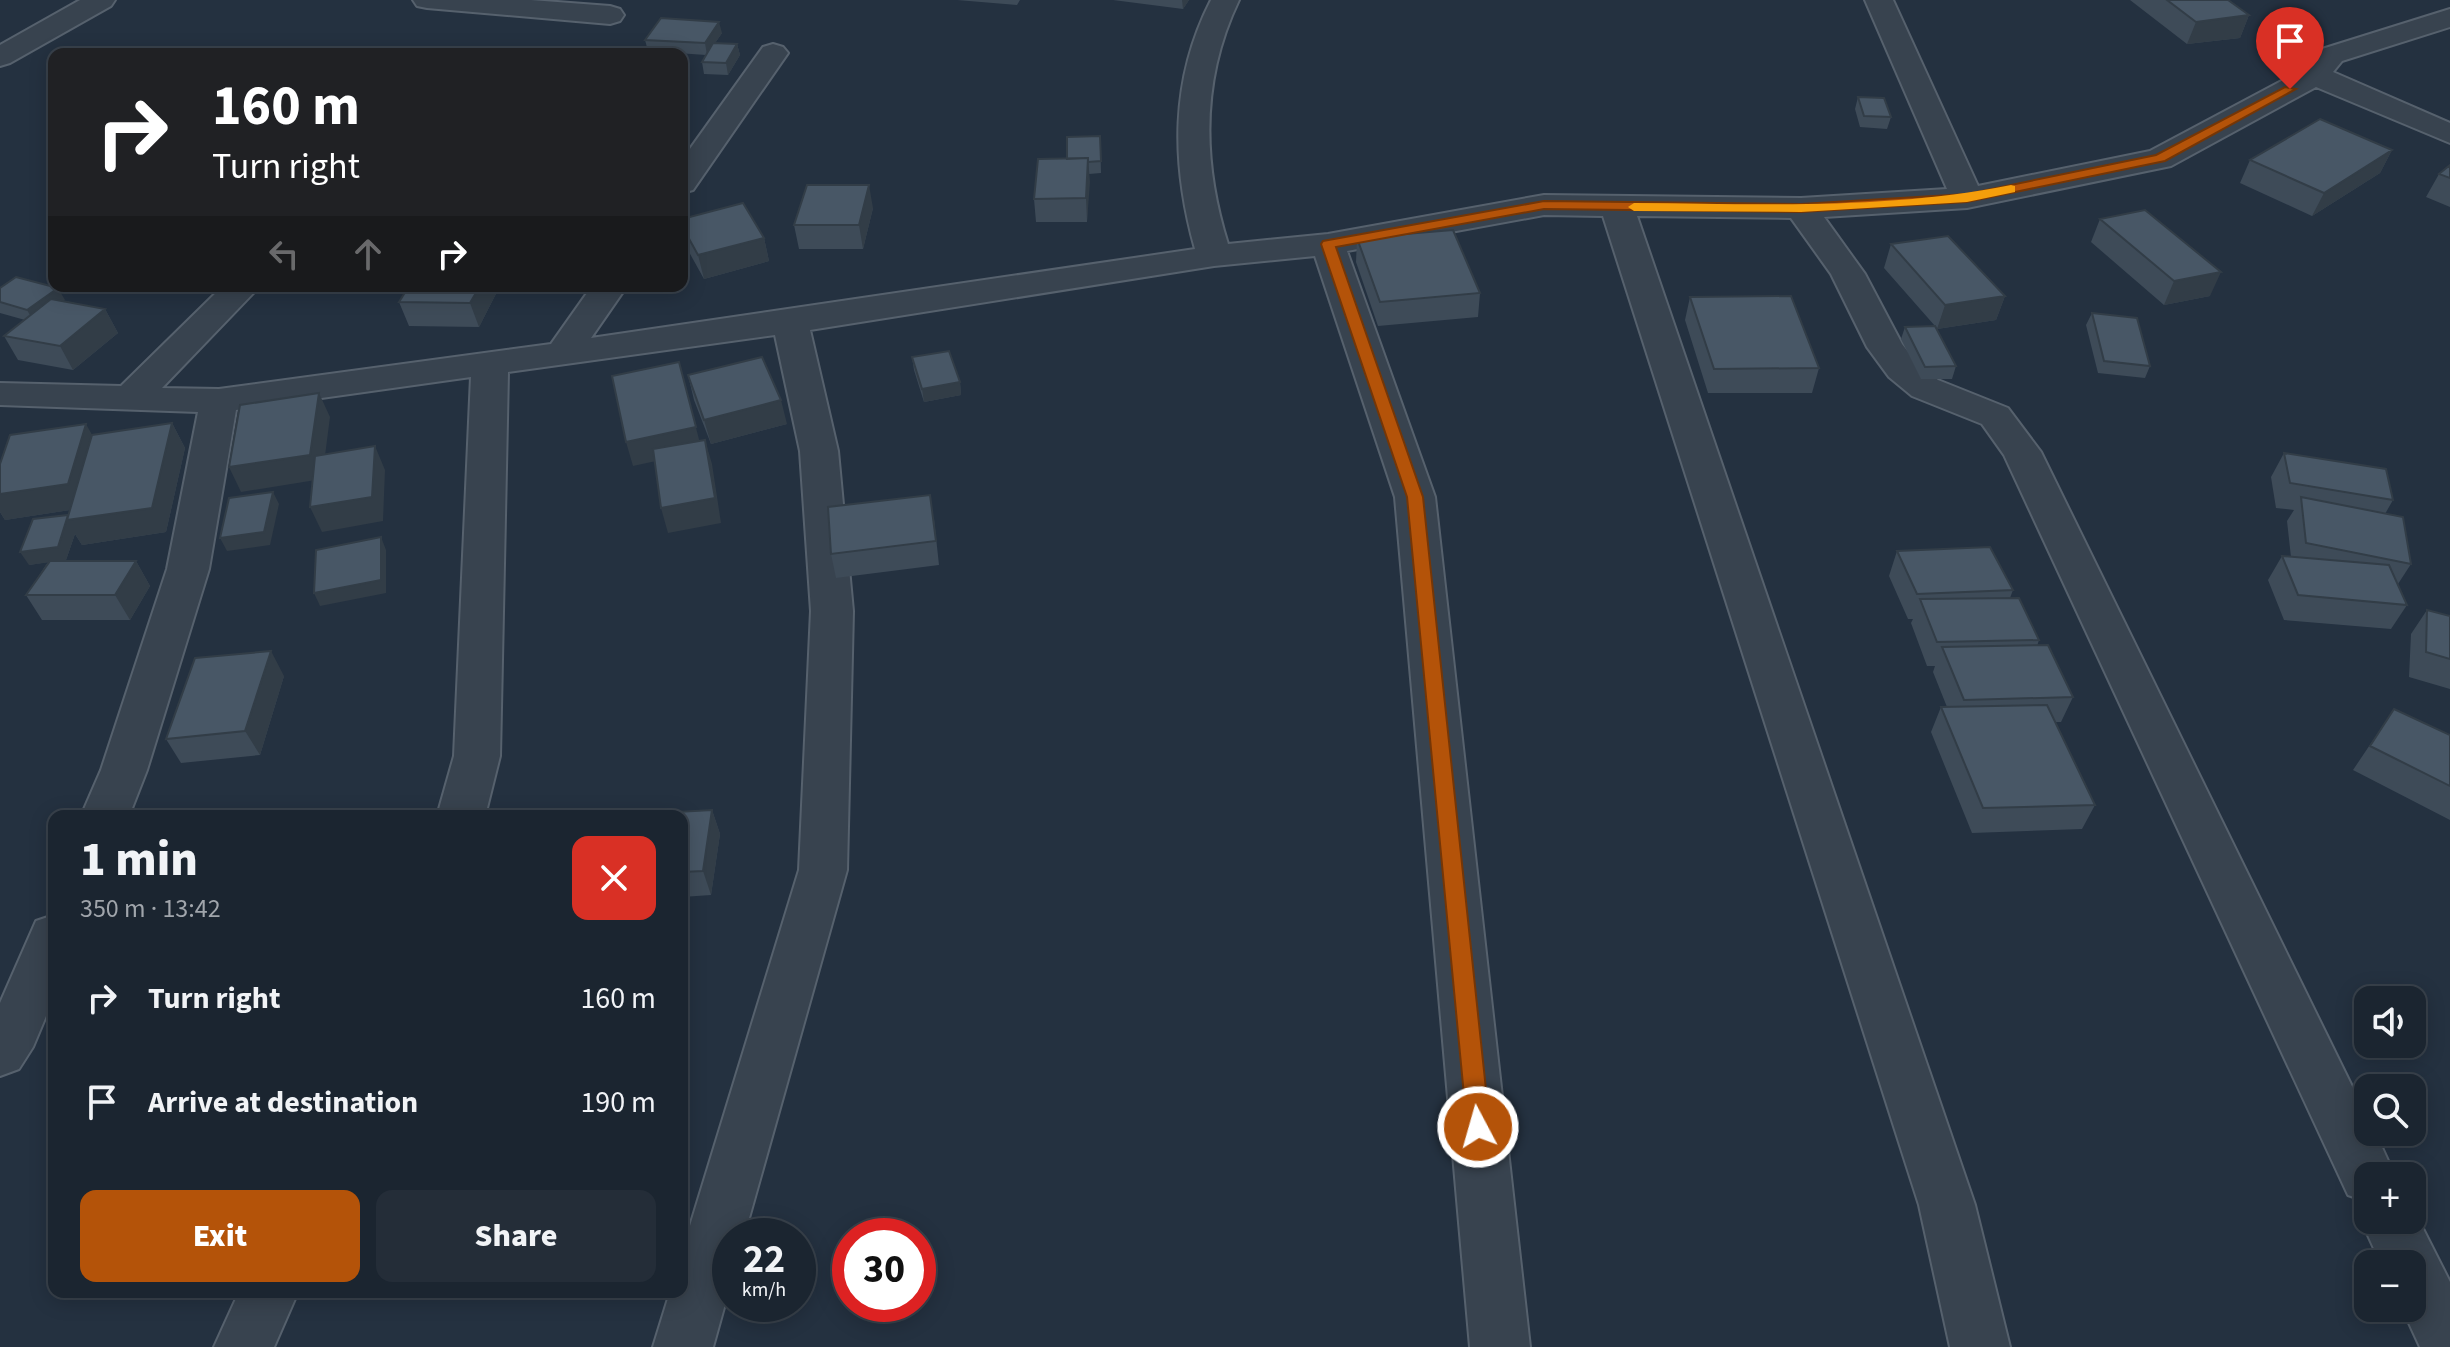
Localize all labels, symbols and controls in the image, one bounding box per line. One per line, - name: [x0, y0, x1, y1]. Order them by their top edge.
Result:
- pin: [2256, 7, 2324, 89]
- icon: arrive: [2268, 19, 2312, 63]
- text: 160 m: [212, 67, 360, 146]
- icon: right: [80, 80, 184, 184]
- text: Turn right: [212, 141, 360, 192]
- icon: left: [262, 232, 306, 276]
- icon: ahead: [346, 232, 390, 276]
- icon: right: [430, 232, 474, 276]
- text: 1 min: [80, 826, 198, 894]
- button: close: [572, 836, 656, 920]
- text: 350 m · 13:42: [80, 890, 221, 927]
- icon: right: [80, 976, 124, 1020]
- text: Turn right: [148, 977, 280, 1020]
- text: 160 m: [580, 977, 656, 1020]
- map controls: [2354, 986, 2426, 1322]
- button: sound: [2354, 986, 2426, 1058]
- button: search: [2354, 1074, 2426, 1146]
- icon: arrive: [80, 1080, 124, 1124]
- text: Arrive at destination: [148, 1081, 418, 1124]
- text: 190 m: [580, 1081, 656, 1124]
- position arrow: [1436, 1085, 1520, 1169]
- button: +: [2354, 1162, 2426, 1234]
- button: Exit: [80, 1190, 360, 1282]
- button: Share: [376, 1190, 656, 1282]
- speed limit sign: 30: [832, 1218, 936, 1322]
- text: 22: [743, 1231, 785, 1288]
- button: −: [2354, 1250, 2426, 1322]
- text: km/h: [742, 1276, 786, 1304]

